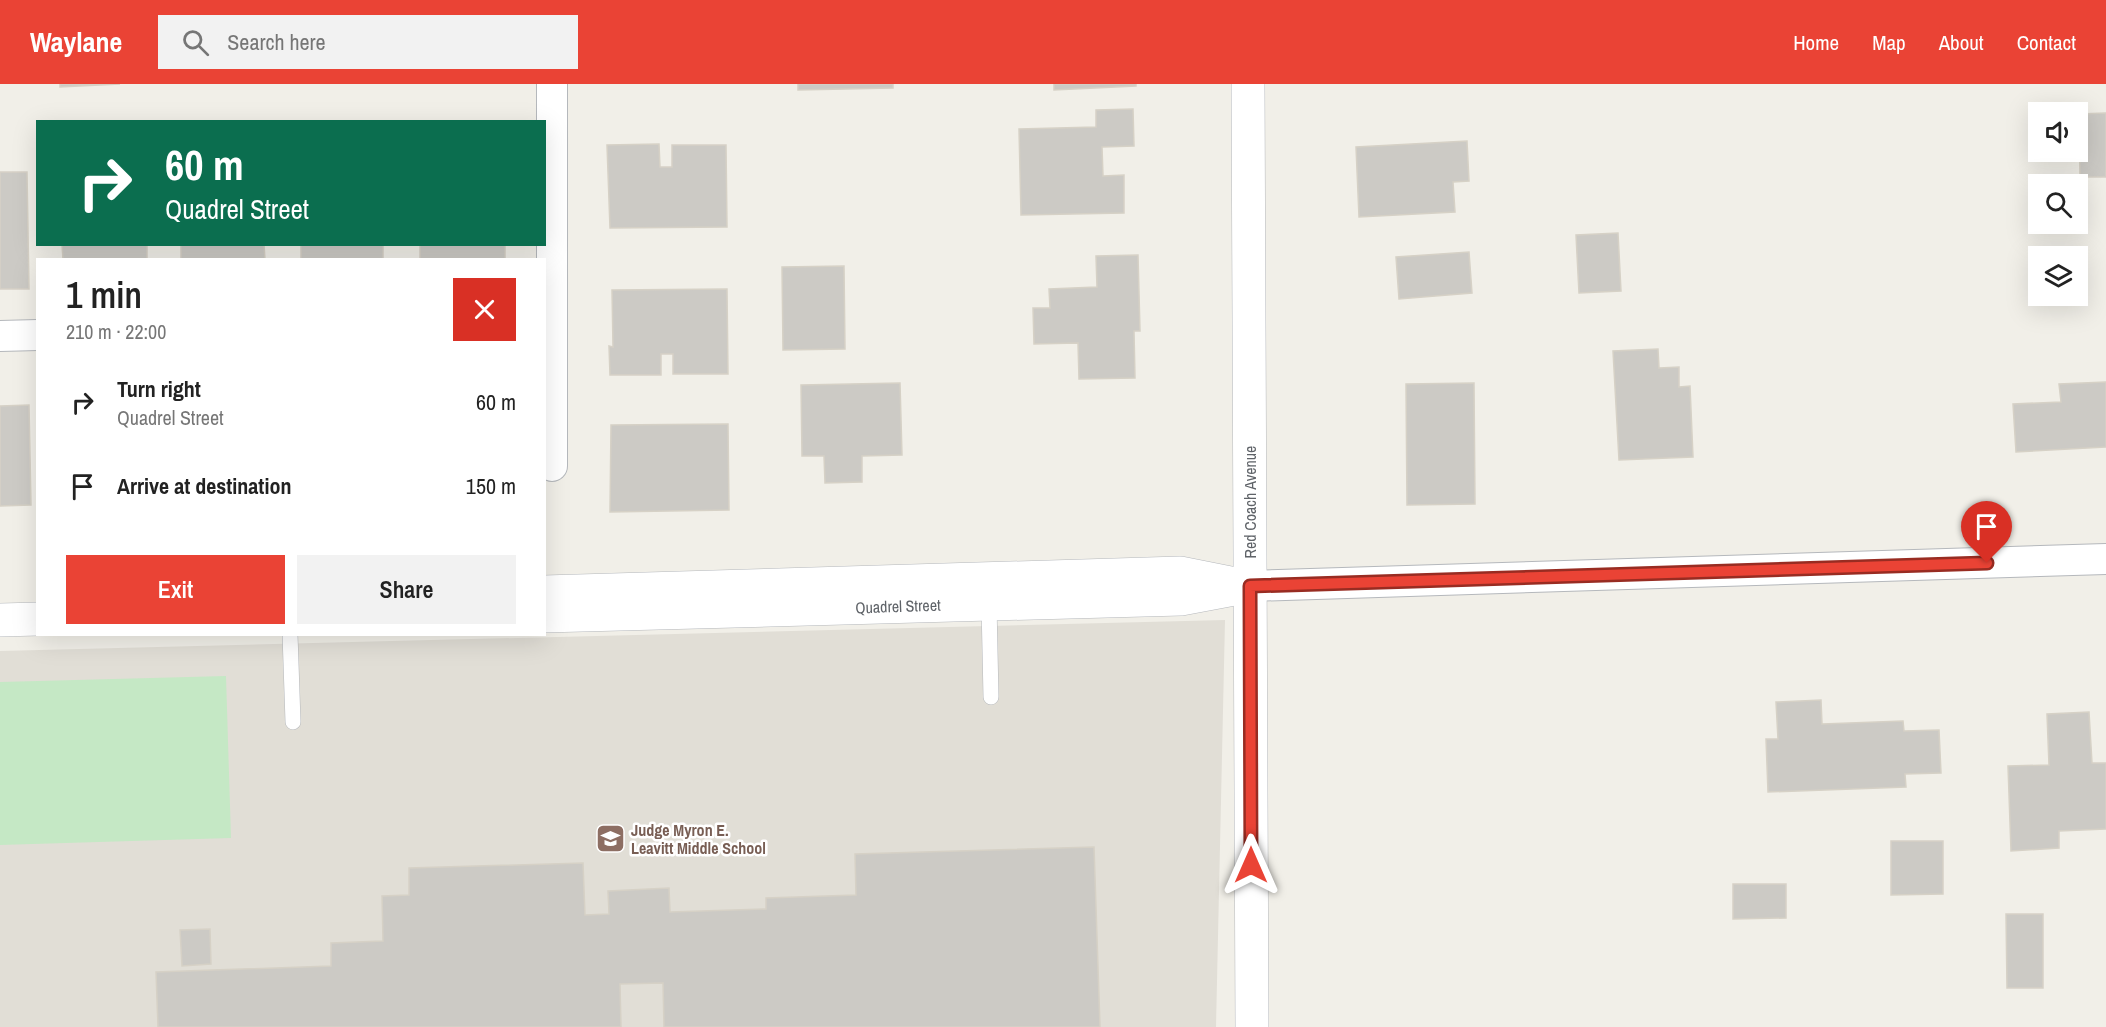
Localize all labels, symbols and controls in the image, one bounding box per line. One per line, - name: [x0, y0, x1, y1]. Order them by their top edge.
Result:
- search box: [158, 15, 578, 69]
- text: Waylane: [30, 23, 122, 61]
- icon: search: [179, 26, 212, 59]
- text: Search here: [227, 27, 326, 57]
- text: Home: [1793, 28, 1839, 57]
- text: Map: [1872, 28, 1906, 57]
- text: About: [1939, 28, 1984, 57]
- text: Contact: [2017, 28, 2076, 57]
- map controls: [2028, 102, 2088, 306]
- button: sound: [2028, 102, 2088, 162]
- text: 60 m: [165, 137, 244, 193]
- icon: right: [66, 144, 144, 222]
- button: search: [2028, 174, 2088, 234]
- text: Quadrel Street: [165, 191, 309, 227]
- button: layers: [2028, 246, 2088, 306]
- text: 1 min: [66, 271, 142, 319]
- button: close: [453, 278, 516, 341]
- text: 210 m · 22:00: [66, 318, 166, 345]
- text: Turn right: [117, 374, 201, 404]
- icon: right: [66, 386, 99, 419]
- text: 60 m: [476, 387, 516, 417]
- text: Quadrel Street: [117, 404, 224, 431]
- street label: Red Coach Avenue: [1239, 446, 1261, 558]
- icon: arrive: [66, 470, 99, 503]
- text: Arrive at destination: [117, 471, 291, 501]
- text: 150 m: [466, 471, 516, 501]
- pin: [1961, 501, 2012, 563]
- icon: arrive: [1970, 510, 2003, 543]
- button: Exit: [66, 555, 285, 624]
- button: Share: [297, 555, 516, 624]
- street label: Quadrel Street: [855, 594, 941, 618]
- place label: Judge Myron E. Leavitt Middle School: [631, 819, 766, 859]
- school or university icon: Judge Myron E. Leavitt Middle School: [594, 823, 626, 855]
- position arrow: [1219, 833, 1283, 897]

